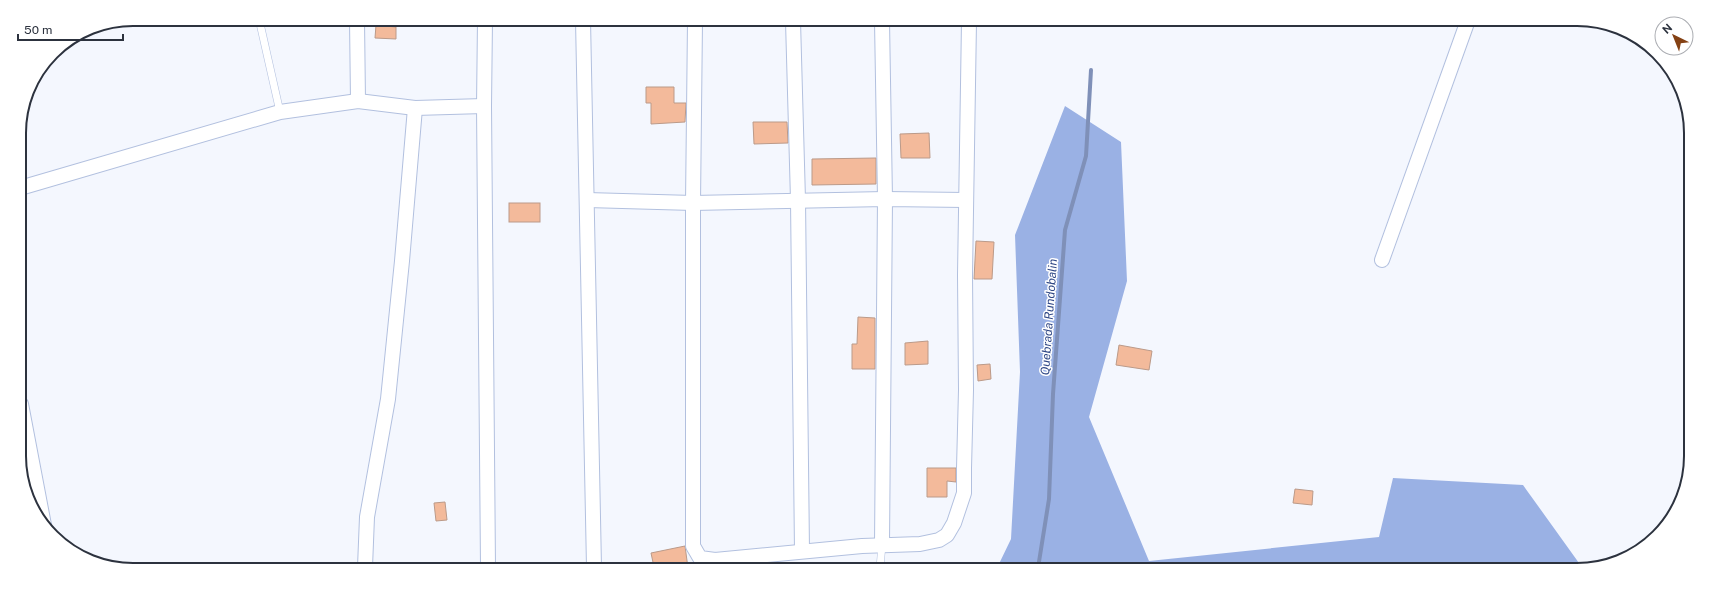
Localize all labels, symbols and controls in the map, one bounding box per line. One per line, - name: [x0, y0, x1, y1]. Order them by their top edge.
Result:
- scale bar: [18, 16, 123, 42]
- north arrow: [1654, 16, 1694, 56]
- text: N: [1660, 21, 1674, 36]
- text: 50 m: [24, 23, 52, 37]
- water label: Quebrada Rundobalin: [1038, 258, 1060, 376]

